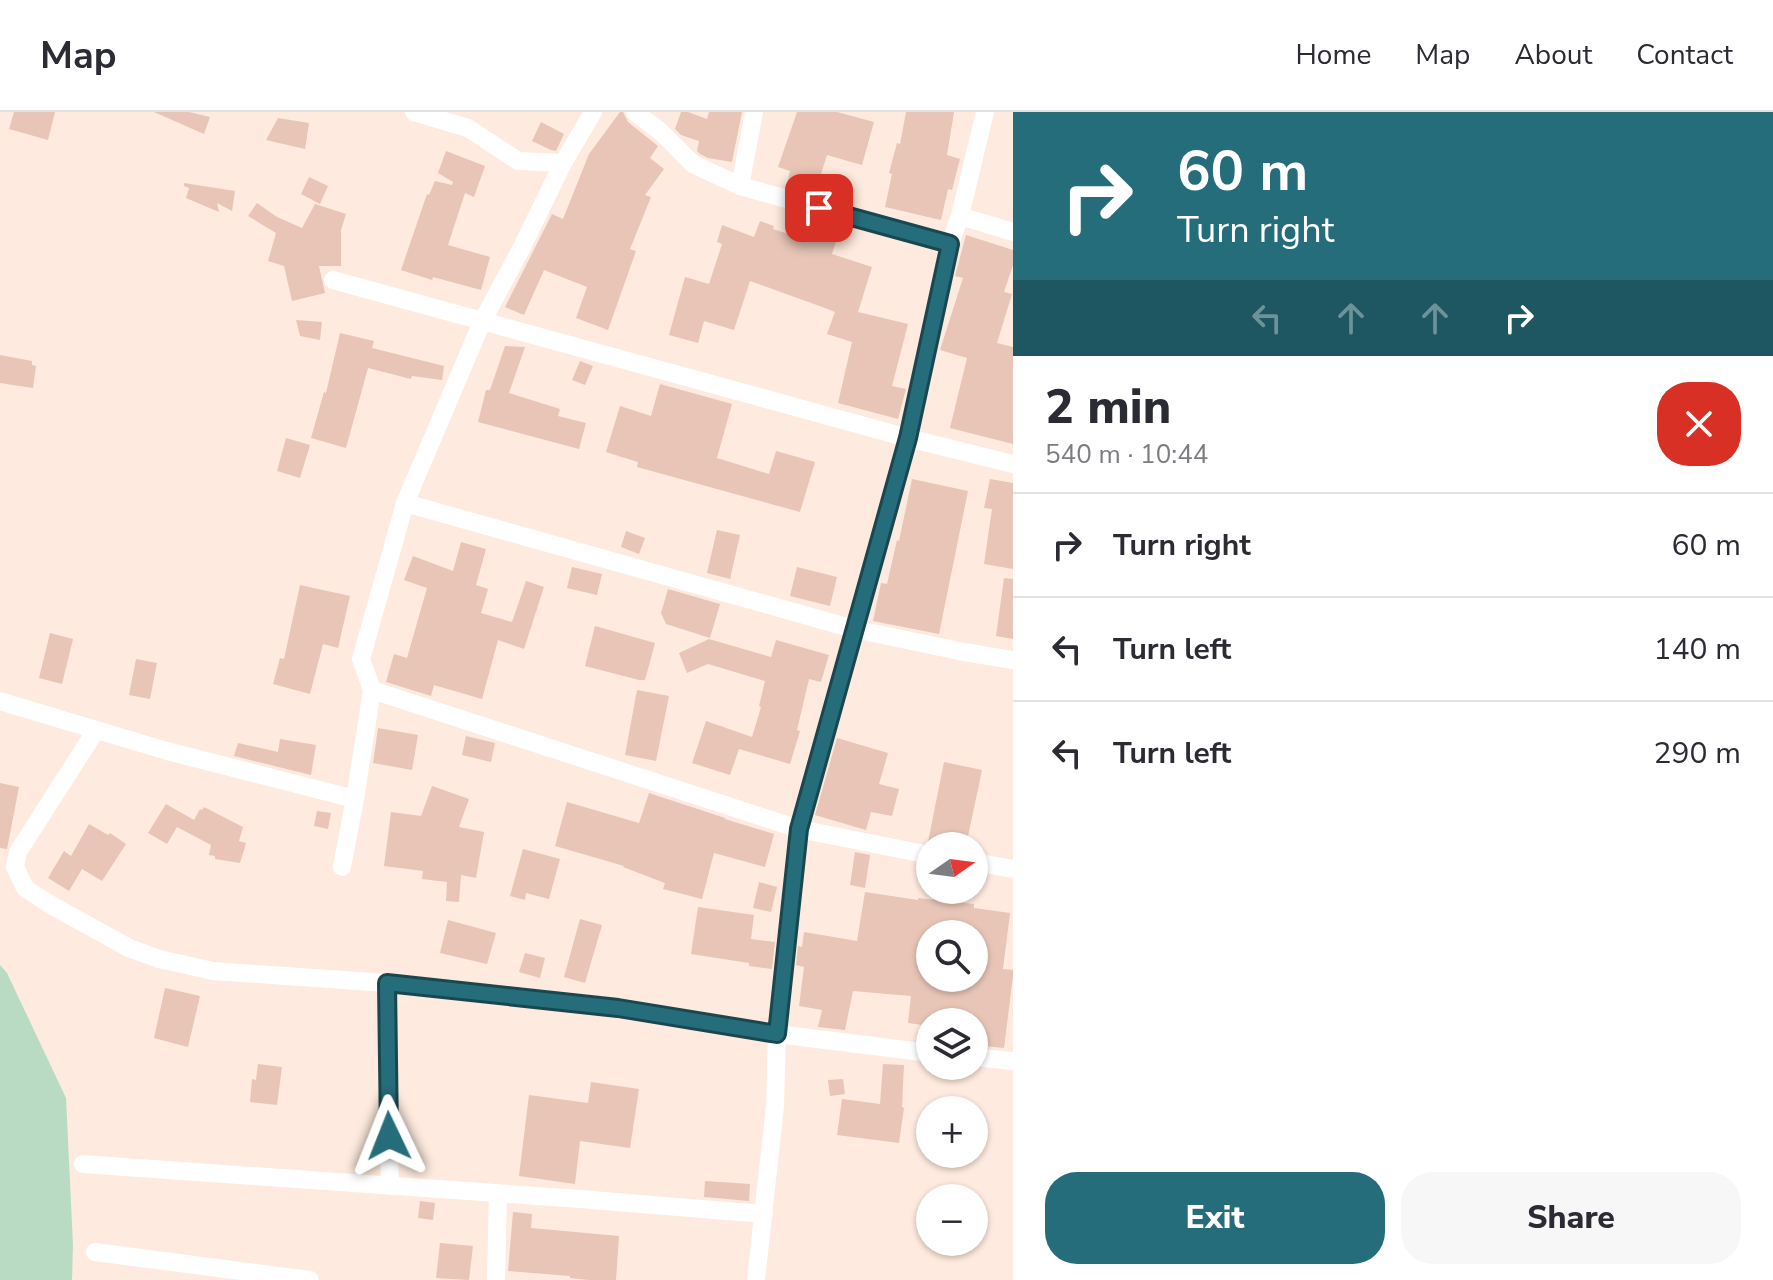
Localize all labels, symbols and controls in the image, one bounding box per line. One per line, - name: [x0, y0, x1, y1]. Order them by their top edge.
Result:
- text: Map: [40, 30, 117, 81]
- text: Home: [1296, 36, 1371, 74]
- text: Map: [1415, 36, 1470, 74]
- text: About: [1514, 36, 1592, 74]
- text: Contact: [1636, 36, 1733, 74]
- text: 60 m: [1177, 133, 1308, 210]
- icon: right: [1045, 144, 1149, 248]
- pin: [785, 174, 853, 242]
- icon: arrive: [797, 186, 841, 230]
- text: Turn right: [1177, 206, 1334, 255]
- icon: left: [1245, 296, 1289, 340]
- icon: ahead: [1329, 296, 1373, 340]
- icon: ahead: [1413, 296, 1457, 340]
- icon: right: [1497, 296, 1541, 340]
- text: 2 min: [1045, 374, 1171, 440]
- button: close: [1657, 382, 1741, 466]
- text: 540 m · 10:44: [1045, 437, 1208, 472]
- icon: right: [1045, 523, 1089, 567]
- text: Turn right: [1113, 525, 1251, 566]
- text: 60 m: [1672, 525, 1741, 566]
- icon: left: [1045, 627, 1089, 671]
- text: Turn left: [1113, 629, 1231, 670]
- text: 140 m: [1654, 629, 1741, 670]
- icon: left: [1045, 731, 1089, 775]
- text: Turn left: [1113, 733, 1231, 774]
- text: 290 m: [1654, 733, 1741, 774]
- north arrow: [916, 832, 988, 904]
- map controls: [916, 832, 988, 1256]
- button: search: [916, 920, 988, 992]
- button: layers: [916, 1008, 988, 1080]
- position arrow: [347, 1094, 431, 1178]
- button: +: [916, 1096, 988, 1168]
- button: Exit: [1045, 1172, 1385, 1264]
- button: Share: [1401, 1172, 1741, 1264]
- button: −: [916, 1184, 988, 1256]

